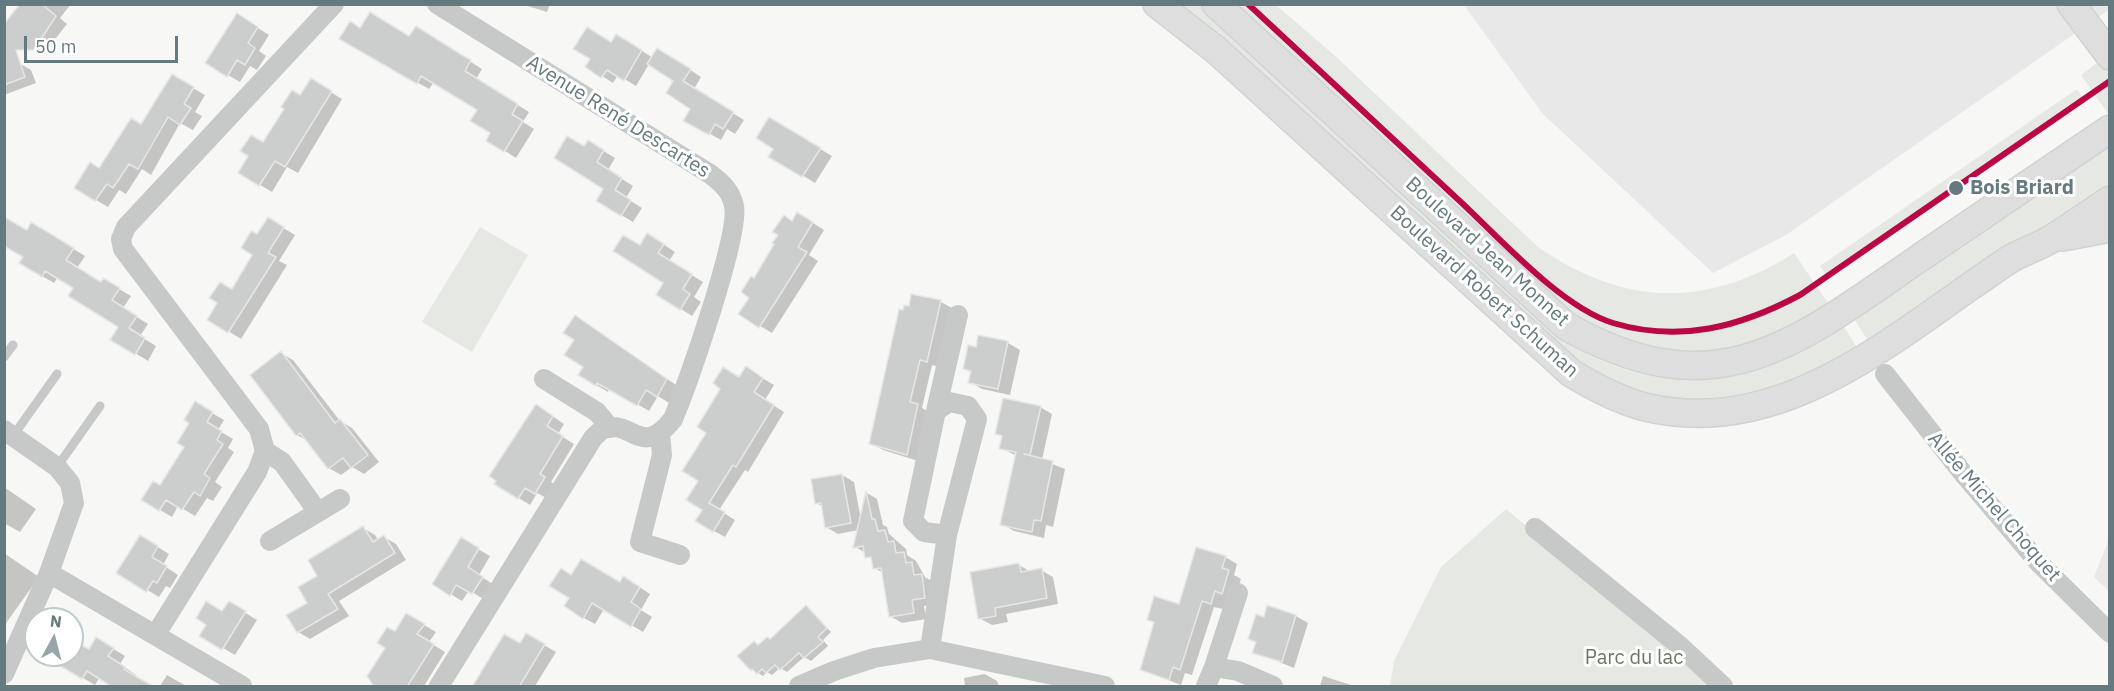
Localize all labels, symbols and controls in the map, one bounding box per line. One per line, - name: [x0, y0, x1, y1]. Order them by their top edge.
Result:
- scale bar: [27, 24, 182, 62]
- text: 50 m: [35, 35, 77, 58]
- street label: Avenue René Descartes: [522, 51, 714, 183]
- street label: Boulevard Jean Monnet: [1400, 172, 1574, 332]
- place label: Bois Briard: [1970, 176, 2074, 200]
- marker: Bois Briard: [1947, 179, 1965, 197]
- street label: Boulevard Robert Schuman: [1385, 201, 1583, 383]
- street label: Allée Michel Choquet: [1923, 427, 2065, 587]
- north arrow: [24, 607, 84, 667]
- text: N: [49, 610, 63, 632]
- park label: Parc du lac: [1585, 646, 1683, 670]

